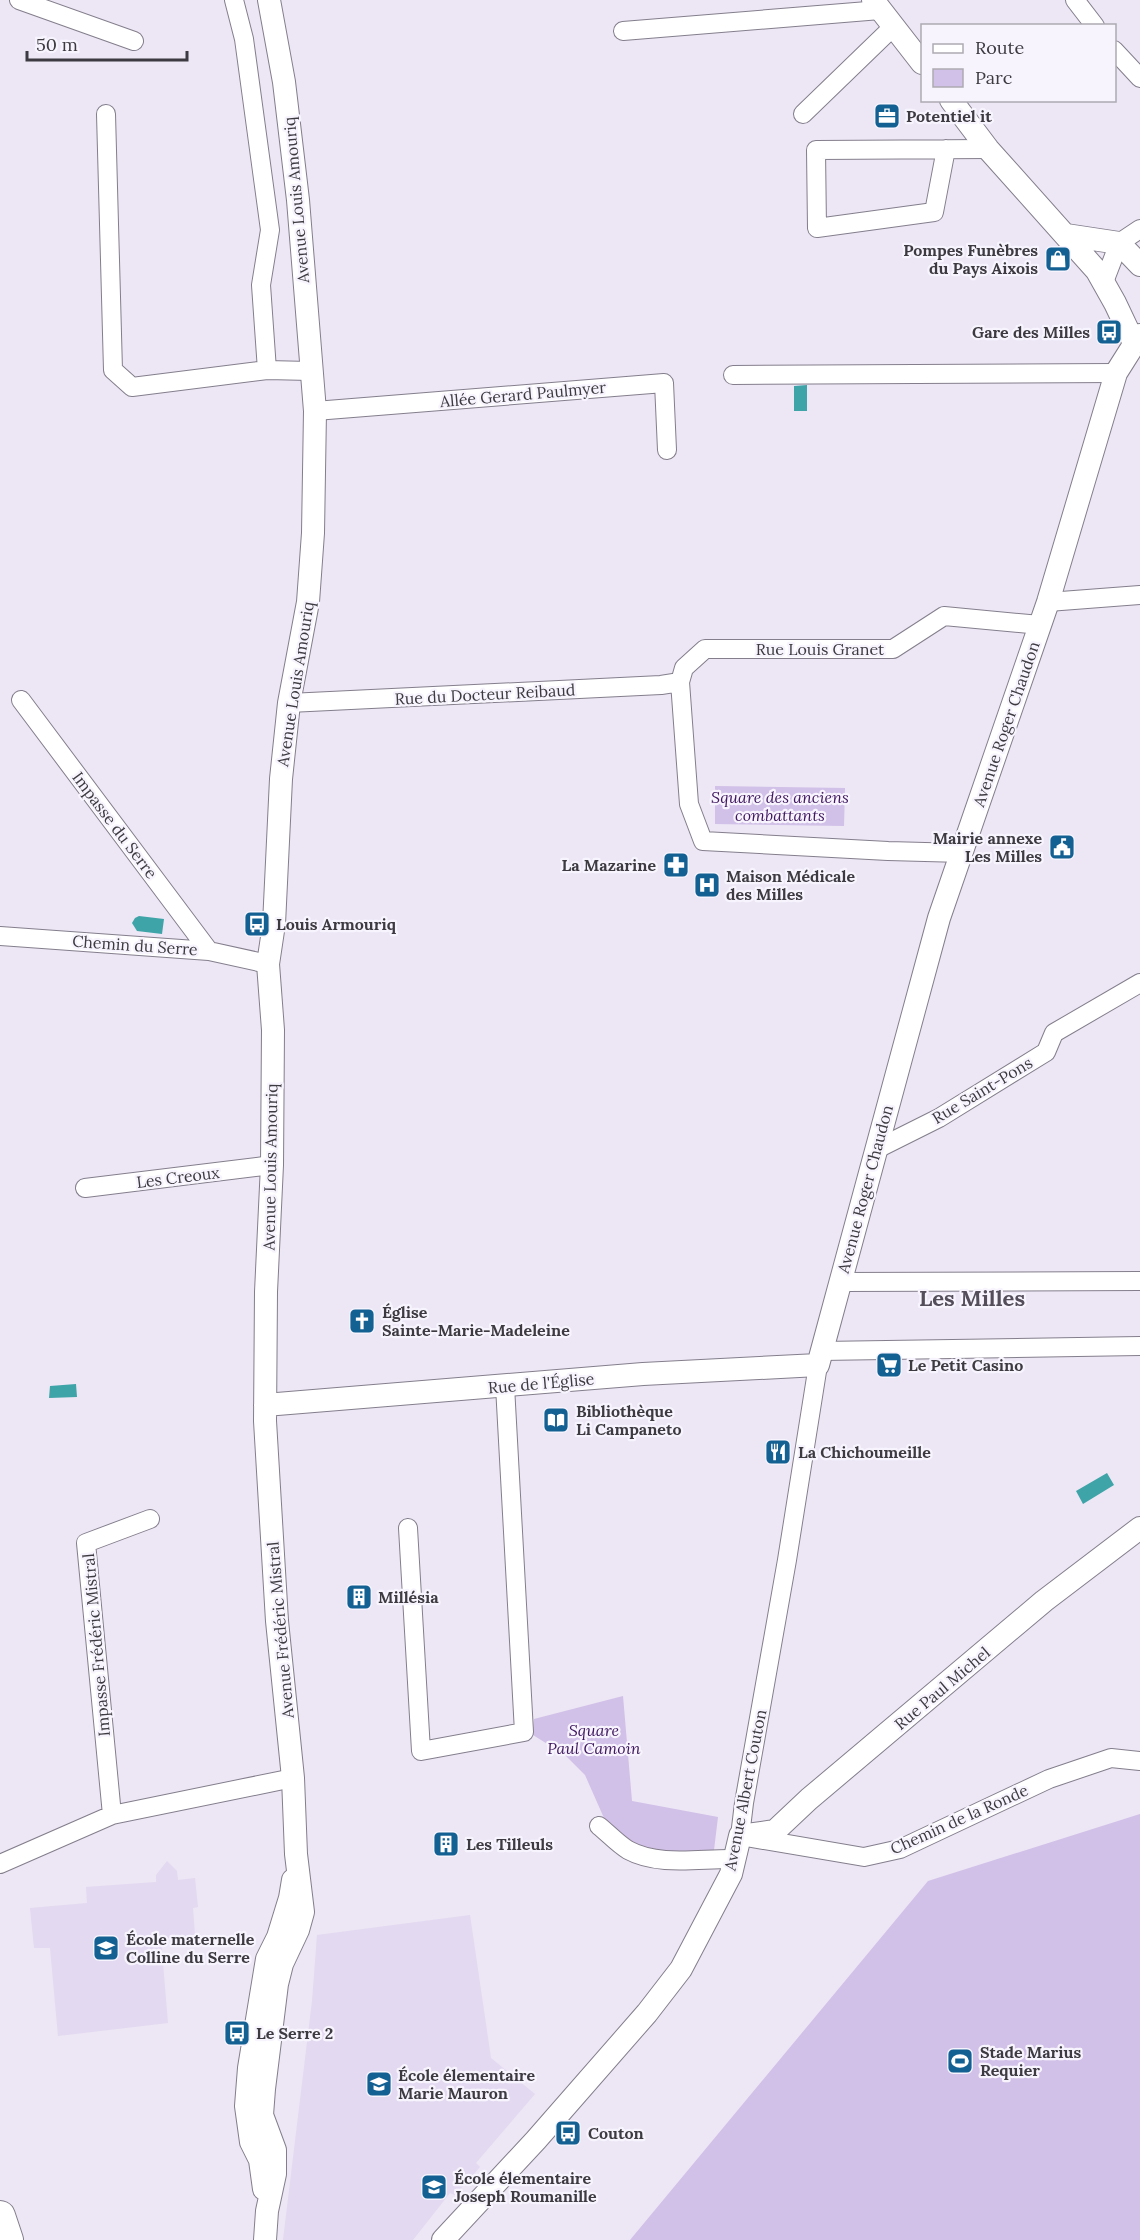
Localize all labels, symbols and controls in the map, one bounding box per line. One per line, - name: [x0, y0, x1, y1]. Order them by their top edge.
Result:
- scale bar: [27, 24, 188, 62]
- legend: [921, 24, 1116, 102]
- text: 50 m: [36, 33, 78, 56]
- text: Route: [975, 36, 1024, 59]
- text: Parc: [975, 66, 1012, 89]
- office icon: Potentiel it: [872, 101, 902, 131]
- place label: Potentiel it: [906, 106, 992, 126]
- street label: Avenue Louis Amouriq: [279, 116, 313, 285]
- place label: Pompes Funèbres du Pays Aixois: [903, 240, 1038, 278]
- shop icon: Pompes Funèbres du Pays Aixois: [1043, 244, 1073, 274]
- bus stop icon: Gare des Milles: [1094, 317, 1124, 347]
- place label: Gare des Milles: [972, 322, 1090, 342]
- street label: Allée Gerard Paulmyer: [438, 377, 607, 411]
- street label: Avenue Louis Amouriq: [272, 600, 318, 769]
- street label: Avenue Roger Chaudon: [968, 638, 1044, 810]
- street label: Rue Louis Granet: [756, 639, 885, 659]
- street label: Rue du Docteur Reibaud: [394, 679, 576, 709]
- street label: Impasse du Serre: [68, 768, 162, 883]
- park label: Square des anciens combattants: [711, 787, 849, 825]
- place label: Mairie annexe Les Milles: [933, 828, 1042, 866]
- public building icon: Mairie annexe Les Milles: [1047, 832, 1077, 862]
- pharmacy icon: La Mazarine: [661, 850, 691, 880]
- place label: La Mazarine: [562, 855, 656, 875]
- place label: Maison Médicale des Milles: [726, 866, 855, 904]
- hospital icon: Maison Médicale des Milles: [692, 870, 722, 900]
- bus stop icon: Louis Armouriq: [242, 909, 272, 939]
- place label: Louis Armouriq: [276, 914, 397, 934]
- street label: Chemin du Serre: [72, 931, 199, 959]
- street label: Rue Saint-Pons: [928, 1052, 1036, 1128]
- street label: Avenue Louis Amouriq: [259, 1084, 281, 1251]
- street label: Avenue Roger Chaudon: [833, 1102, 897, 1276]
- street label: Les Creoux: [135, 1162, 221, 1192]
- district label: Les Milles: [919, 1284, 1025, 1312]
- place label: Église Sainte-Marie-Madeleine: [382, 1302, 570, 1340]
- church icon: Église Sainte-Marie-Madeleine: [347, 1306, 377, 1336]
- supermarket icon: Le Petit Casino: [874, 1350, 904, 1380]
- place label: Le Petit Casino: [908, 1355, 1023, 1375]
- street label: Rue de l'Église: [487, 1368, 595, 1398]
- place label: Bibliothèque Li Campaneto: [576, 1401, 682, 1439]
- library icon: Bibliothèque Li Campaneto: [541, 1405, 571, 1435]
- restaurant icon: La Chichoumeille: [763, 1437, 793, 1467]
- place label: La Chichoumeille: [798, 1442, 931, 1462]
- street label: Avenue Frédéric Mistral: [262, 1541, 298, 1720]
- street label: Impasse Frédéric Mistral: [78, 1553, 114, 1737]
- building icon: Millésia: [344, 1582, 374, 1612]
- place label: Millésia: [378, 1587, 439, 1607]
- street label: Rue Paul Michel: [890, 1642, 994, 1734]
- street label: Avenue Albert Couton: [719, 1707, 770, 1873]
- park label: Square Paul Camoin: [547, 1720, 641, 1758]
- street label: Chemin de la Ronde: [887, 1779, 1031, 1858]
- building icon: Les Tilleuls: [431, 1829, 461, 1859]
- place label: Les Tilleuls: [466, 1834, 553, 1854]
- place label: École maternelle Colline du Serre: [126, 1929, 255, 1967]
- school or university icon: École maternelle Colline du Serre: [91, 1933, 121, 1963]
- bus stop icon: Le Serre 2: [222, 2018, 252, 2048]
- place label: Le Serre 2: [256, 2023, 333, 2043]
- place label: Stade Marius Requier: [980, 2042, 1081, 2080]
- sports icon: Stade Marius Requier: [945, 2046, 975, 2076]
- place label: École élementaire Marie Mauron: [398, 2065, 535, 2103]
- school or university icon: École élementaire Marie Mauron: [364, 2069, 394, 2099]
- bus stop icon: Couton: [553, 2118, 583, 2148]
- place label: Couton: [588, 2123, 644, 2143]
- place label: École élementaire Joseph Roumanille: [454, 2168, 597, 2206]
- school or university icon: École élementaire Joseph Roumanille: [419, 2172, 449, 2202]

